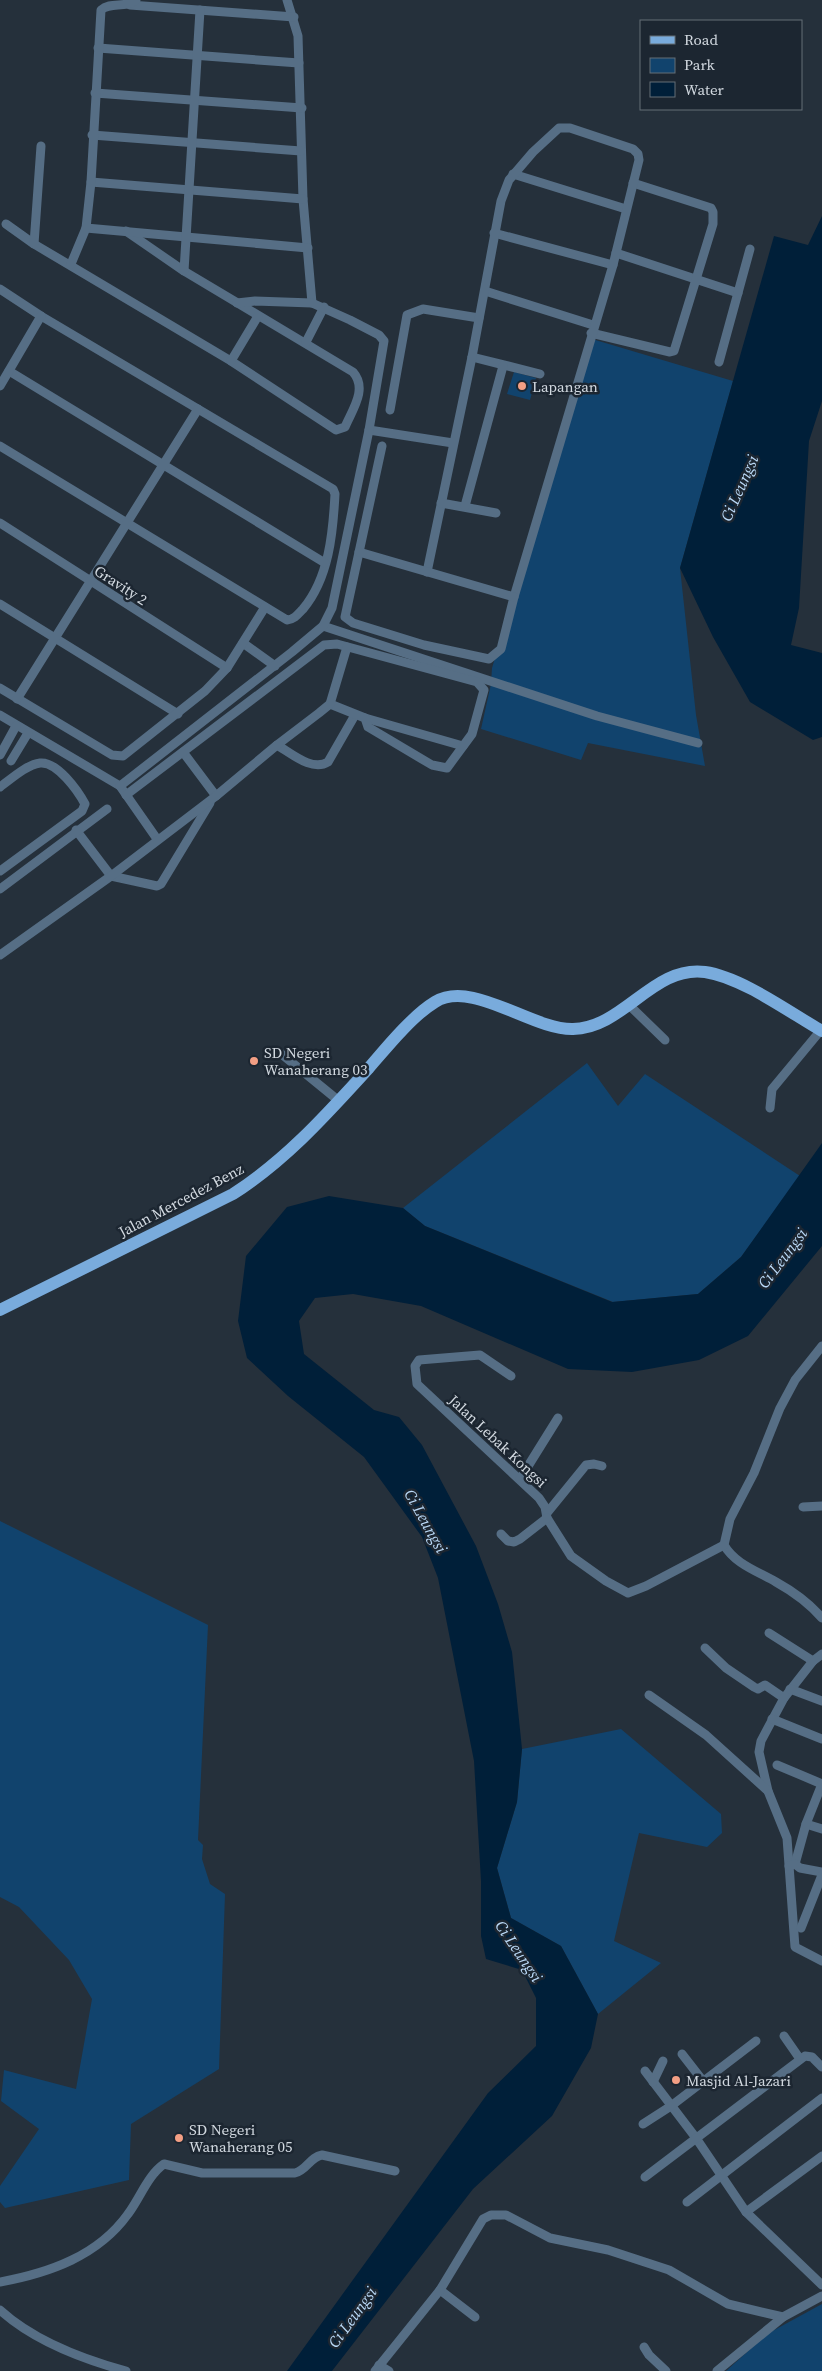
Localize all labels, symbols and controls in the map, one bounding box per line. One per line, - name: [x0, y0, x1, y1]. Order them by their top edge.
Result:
- legend: [640, 20, 802, 110]
- text: Road: [684, 29, 718, 50]
- text: Park: [684, 54, 716, 75]
- text: Water: [684, 79, 725, 100]
- place label: Lapangan: [532, 376, 598, 397]
- marker: Lapangan: [516, 380, 528, 392]
- water label: Ci Leungsi: [715, 451, 763, 525]
- street label: Gravity 2: [90, 560, 152, 610]
- place label: SD Negeri Wanaherang 03: [264, 1042, 367, 1080]
- marker: SD Negeri Wanaherang 03: [248, 1055, 260, 1067]
- street label: Jalan Mercedez Benz: [114, 1158, 247, 1242]
- water label: Ci Leungsi: [752, 1223, 812, 1293]
- street label: Jalan Lebak Kongsi: [443, 1389, 552, 1492]
- water label: Ci Leungsi: [399, 1485, 453, 1557]
- water label: Ci Leungsi: [490, 1916, 548, 1986]
- place label: Masjid Al-Jazari: [686, 2070, 791, 2091]
- marker: Masjid Al-Jazari: [670, 2074, 682, 2086]
- place label: SD Negeri Wanaherang 05: [189, 2119, 292, 2157]
- marker: SD Negeri Wanaherang 05: [173, 2132, 185, 2144]
- water label: Ci Leungsi: [322, 2282, 382, 2352]

